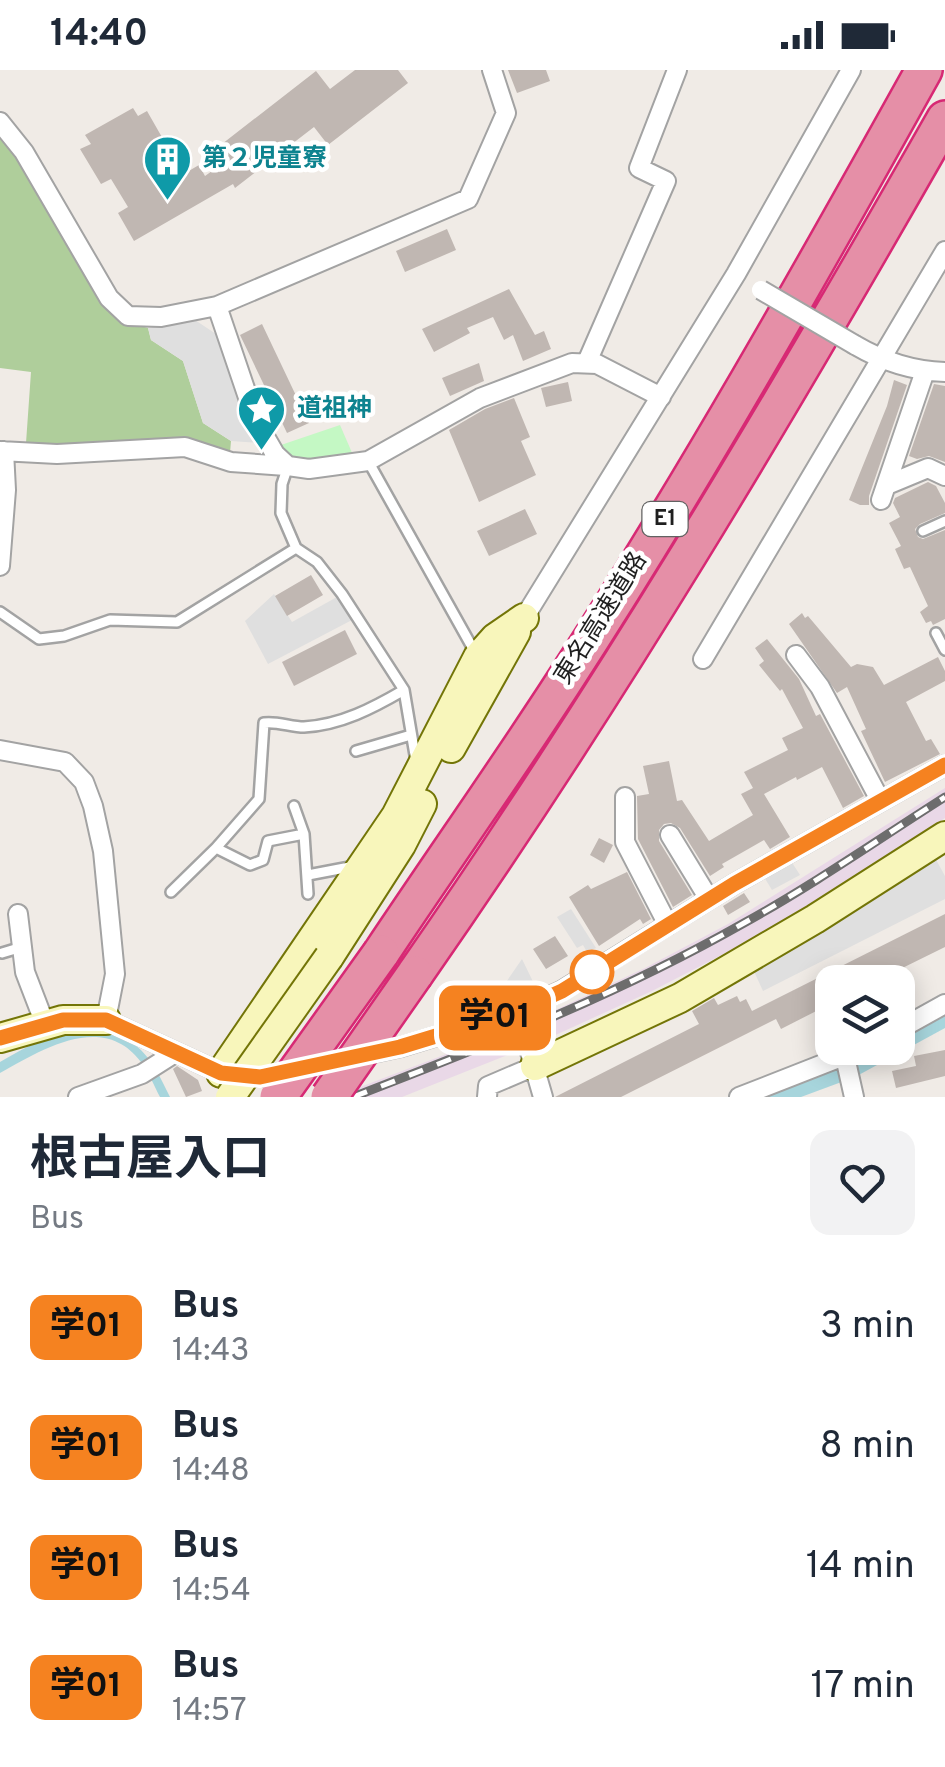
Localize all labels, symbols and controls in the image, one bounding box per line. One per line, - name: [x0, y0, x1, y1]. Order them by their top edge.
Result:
- text: 14:40: [50, 11, 148, 60]
- building icon: 第２児童寮: [141, 134, 193, 202]
- place label: 第２児童寮: [202, 144, 327, 176]
- place icon: 道祖神: [236, 384, 288, 452]
- place label: 道祖神: [297, 394, 372, 426]
- road number: E1: [642, 502, 688, 536]
- street label: 東名高速道路: [549, 547, 655, 691]
- unlabelled marker: [571, 951, 613, 993]
- map controls: [815, 965, 915, 1065]
- button: layers: [815, 965, 915, 1065]
- line badge: 学01: [438, 986, 552, 1050]
- text: 学01: [459, 996, 531, 1040]
- button: heart: [810, 1130, 915, 1235]
- text: 根古屋入口: [30, 1132, 270, 1192]
- text: Bus: [30, 1200, 84, 1240]
- text: Bus: [172, 1283, 239, 1332]
- text: 3 min: [820, 1303, 915, 1352]
- text: 学01: [50, 1305, 122, 1349]
- text: 14:43: [172, 1332, 250, 1372]
- text: Bus: [172, 1403, 239, 1452]
- text: 8 min: [820, 1423, 915, 1472]
- text: 学01: [50, 1425, 122, 1469]
- text: 14:48: [172, 1452, 250, 1492]
- text: Bus: [172, 1523, 239, 1572]
- text: 14 min: [806, 1543, 915, 1592]
- text: 学01: [50, 1545, 122, 1589]
- text: 14:54: [172, 1572, 251, 1612]
- text: Bus: [172, 1643, 239, 1692]
- text: 17 min: [810, 1663, 915, 1712]
- text: 学01: [50, 1665, 122, 1709]
- text: 14:57: [172, 1692, 247, 1732]

